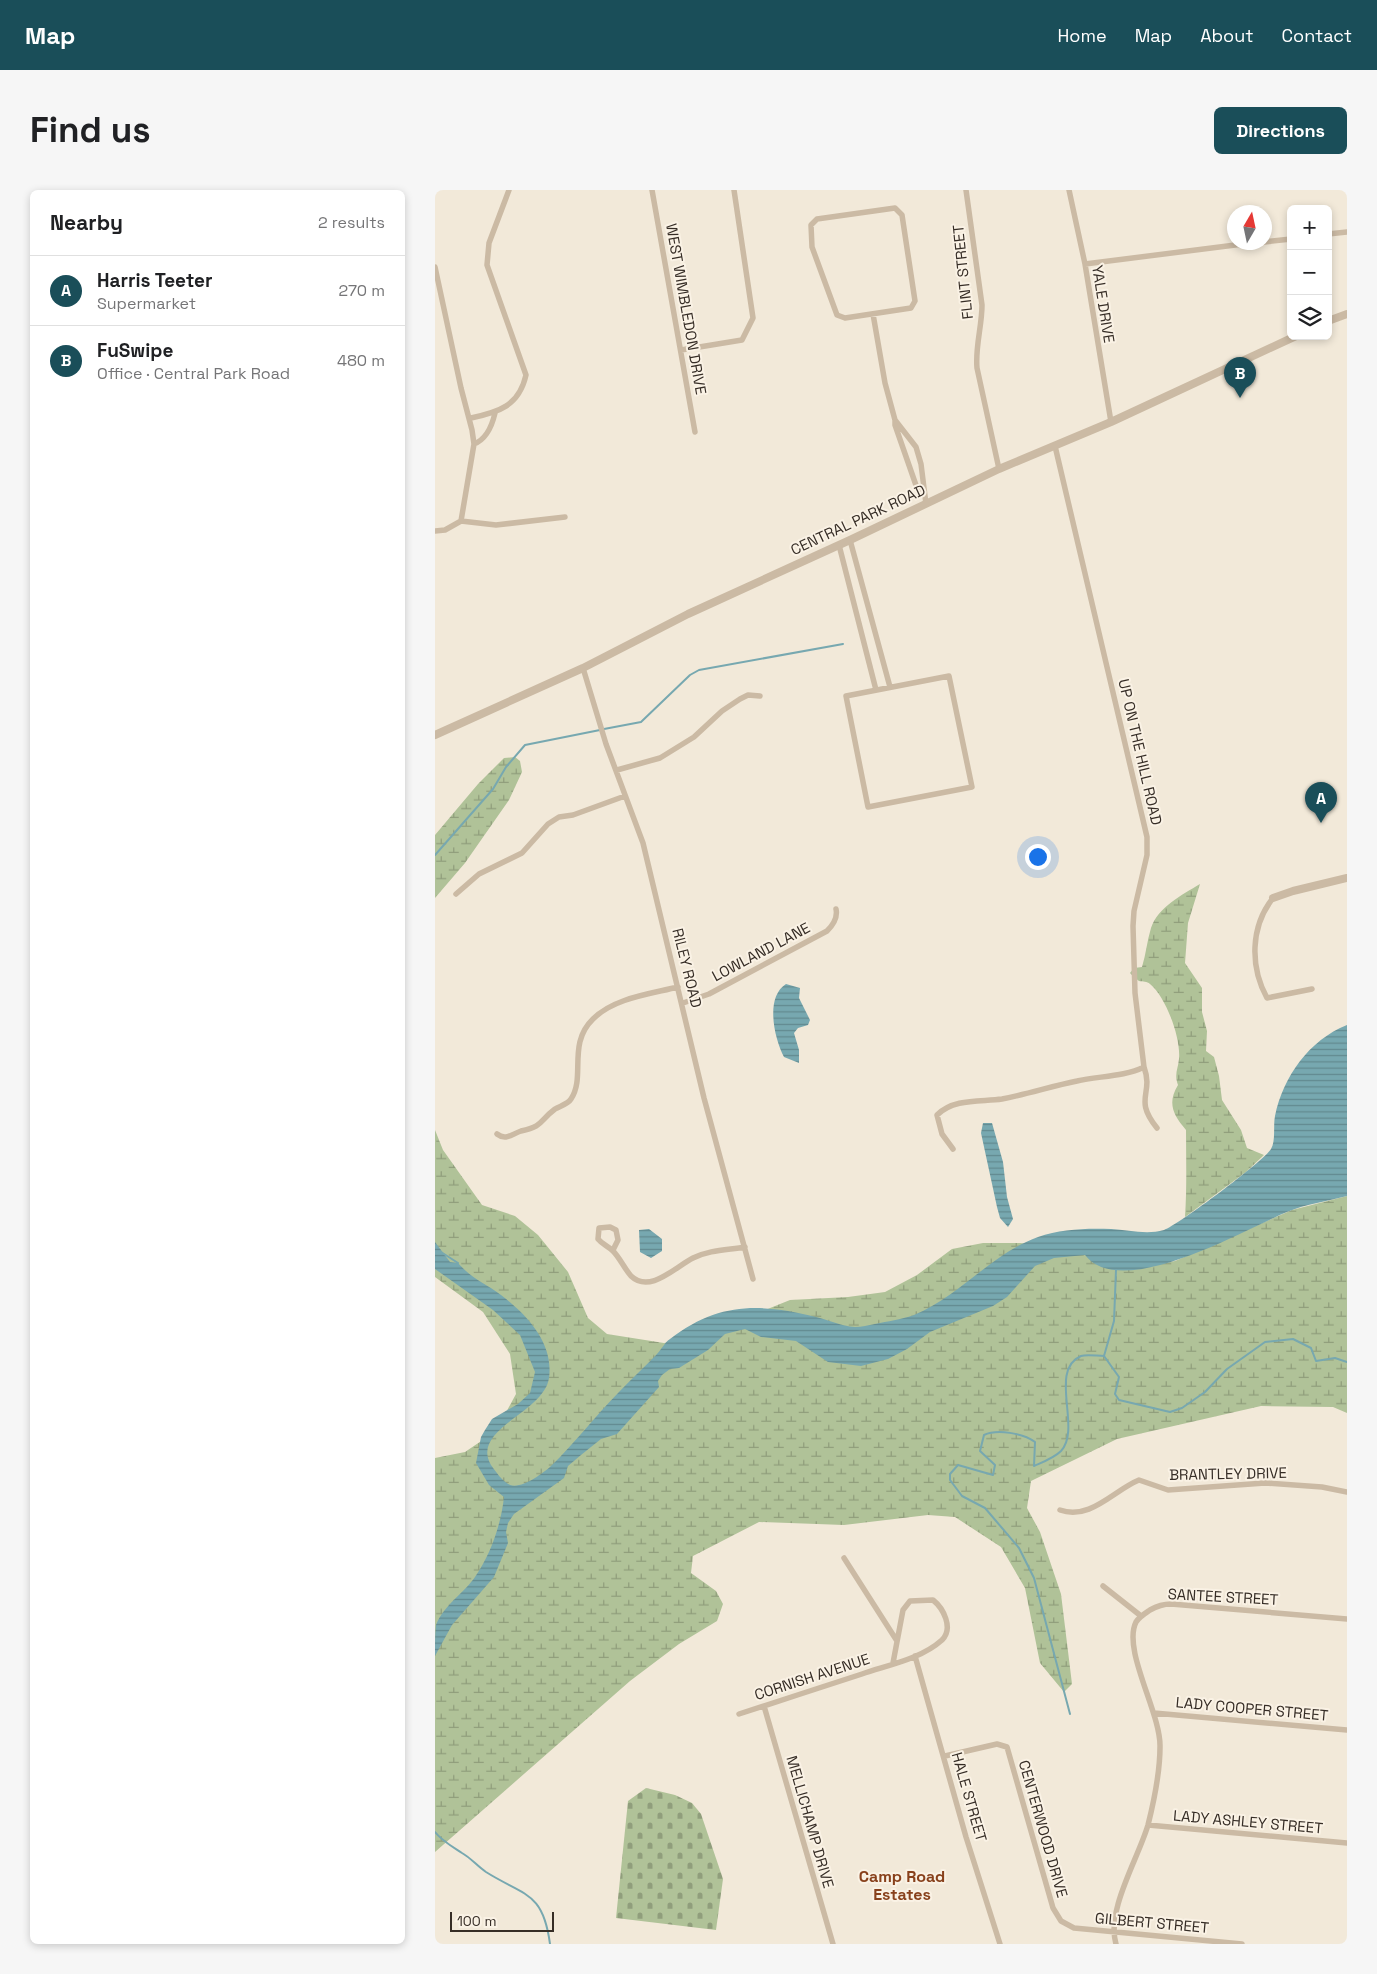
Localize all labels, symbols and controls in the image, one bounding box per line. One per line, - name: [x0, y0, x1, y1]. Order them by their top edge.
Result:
- text: Map: [25, 20, 75, 51]
- text: Home: [1058, 24, 1107, 47]
- text: Map: [1135, 24, 1172, 47]
- text: About: [1200, 24, 1254, 47]
- text: Contact: [1282, 24, 1352, 47]
- button: Directions: [1214, 107, 1347, 154]
- text: Find us: [30, 108, 151, 152]
- north arrow: [1227, 205, 1272, 250]
- map controls: [1287, 205, 1332, 340]
- button: +: [1287, 205, 1332, 250]
- text: Nearby: [50, 209, 123, 236]
- text: 2 results: [318, 212, 385, 233]
- street label: WEST WIMBLEDON DRIVE: [662, 222, 711, 396]
- street label: FLINT STREET: [948, 224, 977, 320]
- button: −: [1287, 250, 1332, 295]
- street label: YALE DRIVE: [1088, 264, 1119, 344]
- text: Harris Teeter: [97, 268, 213, 293]
- text: A: [61, 280, 71, 301]
- text: 270 m: [338, 280, 385, 301]
- text: Supermarket: [97, 293, 196, 314]
- button: layers: [1287, 295, 1332, 340]
- text: FuSwipe: [97, 338, 173, 363]
- text: B: [61, 350, 71, 371]
- text: 480 m: [337, 350, 385, 371]
- pin: B: [1224, 357, 1256, 398]
- text: Office · Central Park Road: [97, 363, 290, 384]
- street label: CENTRAL PARK ROAD: [787, 480, 928, 559]
- street label: UP ON THE HILL ROAD: [1114, 677, 1167, 827]
- pin: A: [1305, 782, 1337, 823]
- your location: [1025, 844, 1051, 870]
- street label: LOWLAND LANE: [708, 918, 813, 985]
- street label: RILEY ROAD: [668, 926, 707, 1010]
- street label: BRANTLEY DRIVE: [1169, 1463, 1287, 1484]
- street label: SANTEE STREET: [1167, 1584, 1279, 1609]
- street label: CORNISH AVENUE: [752, 1649, 872, 1704]
- street label: LADY COOPER STREET: [1175, 1692, 1329, 1725]
- street label: HALE STREET: [948, 1750, 991, 1844]
- street label: MELLICHAMP DRIVE: [782, 1753, 838, 1890]
- street label: CENTERWOOD DRIVE: [1015, 1758, 1072, 1900]
- street label: LADY ASHLEY STREET: [1172, 1805, 1324, 1838]
- district label: Camp Road Estates: [859, 1866, 945, 1905]
- street label: GILBERT STREET: [1094, 1908, 1210, 1937]
- scale bar: [450, 1909, 554, 1932]
- text: 100 m: [457, 1912, 496, 1930]

